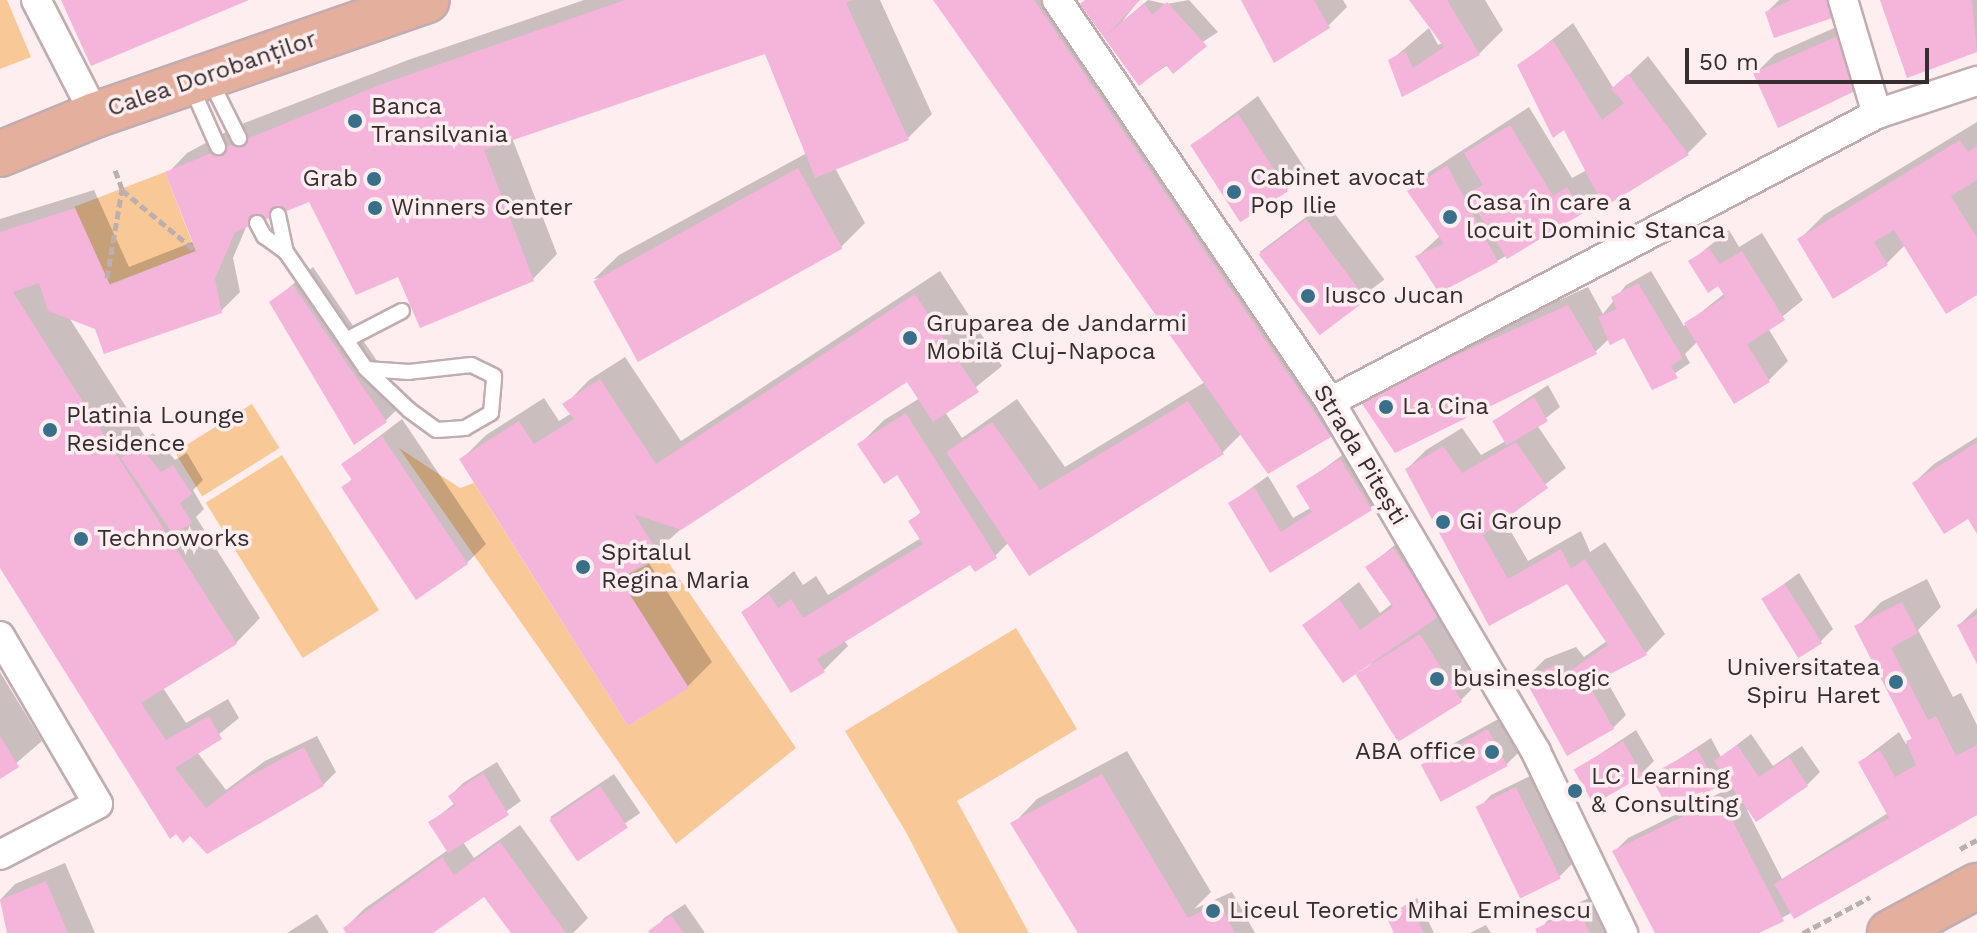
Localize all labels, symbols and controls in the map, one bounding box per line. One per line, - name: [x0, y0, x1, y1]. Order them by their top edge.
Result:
- street label: Calea Dorobanților: [103, 25, 321, 123]
- scale bar: [1689, 32, 1933, 82]
- text: 50 m: [1699, 48, 1759, 76]
- place label: Banca Transilvania: [371, 93, 508, 149]
- marker: Banca Transilvania: [346, 112, 364, 130]
- place label: Cabinet avocat Pop Ilie: [1250, 164, 1425, 220]
- place label: Grab: [303, 165, 358, 193]
- marker: Grab: [365, 170, 383, 188]
- marker: Cabinet avocat Pop Ilie: [1225, 183, 1243, 201]
- place label: Casa în care a locuit Dominic Stanca: [1466, 189, 1725, 245]
- place label: Winners Center: [391, 194, 573, 222]
- marker: Winners Center: [366, 199, 384, 217]
- marker: Casa în care a locuit Dominic Stanca: [1441, 208, 1459, 226]
- place label: Iusco Jucan: [1324, 282, 1464, 310]
- marker: Iusco Jucan: [1299, 287, 1317, 305]
- place label: Gruparea de Jandarmi Mobilă Cluj-Napoca: [926, 310, 1188, 366]
- marker: Gruparea de Jandarmi Mobilă Cluj-Napoca: [901, 329, 919, 347]
- street label: Strada Pitești: [1307, 379, 1413, 531]
- place label: La Cina: [1402, 393, 1489, 421]
- marker: La Cina: [1377, 398, 1395, 416]
- place label: Platinia Lounge Residence: [66, 402, 245, 458]
- marker: Platinia Lounge Residence: [41, 421, 59, 439]
- place label: Gi Group: [1459, 508, 1562, 536]
- marker: Gi Group: [1434, 513, 1452, 531]
- place label: Technoworks: [97, 525, 250, 553]
- marker: Technoworks: [72, 530, 90, 548]
- place label: Spitalul Regina Maria: [601, 539, 750, 595]
- marker: Spitalul Regina Maria: [572, 556, 594, 578]
- place label: Universitatea Spiru Haret: [1727, 654, 1880, 710]
- place label: businesslogic: [1453, 665, 1610, 693]
- marker: businesslogic: [1428, 670, 1446, 688]
- marker: Universitatea Spiru Haret: [1887, 673, 1905, 691]
- place label: ABA office: [1354, 738, 1476, 766]
- marker: ABA office: [1483, 743, 1501, 761]
- place label: LC Learning & Consulting: [1591, 763, 1738, 819]
- marker: LC Learning & Consulting: [1566, 782, 1584, 800]
- place label: Liceul Teoretic Mihai Eminescu: [1229, 897, 1592, 925]
- marker: Liceul Teoretic Mihai Eminescu: [1204, 902, 1222, 920]

